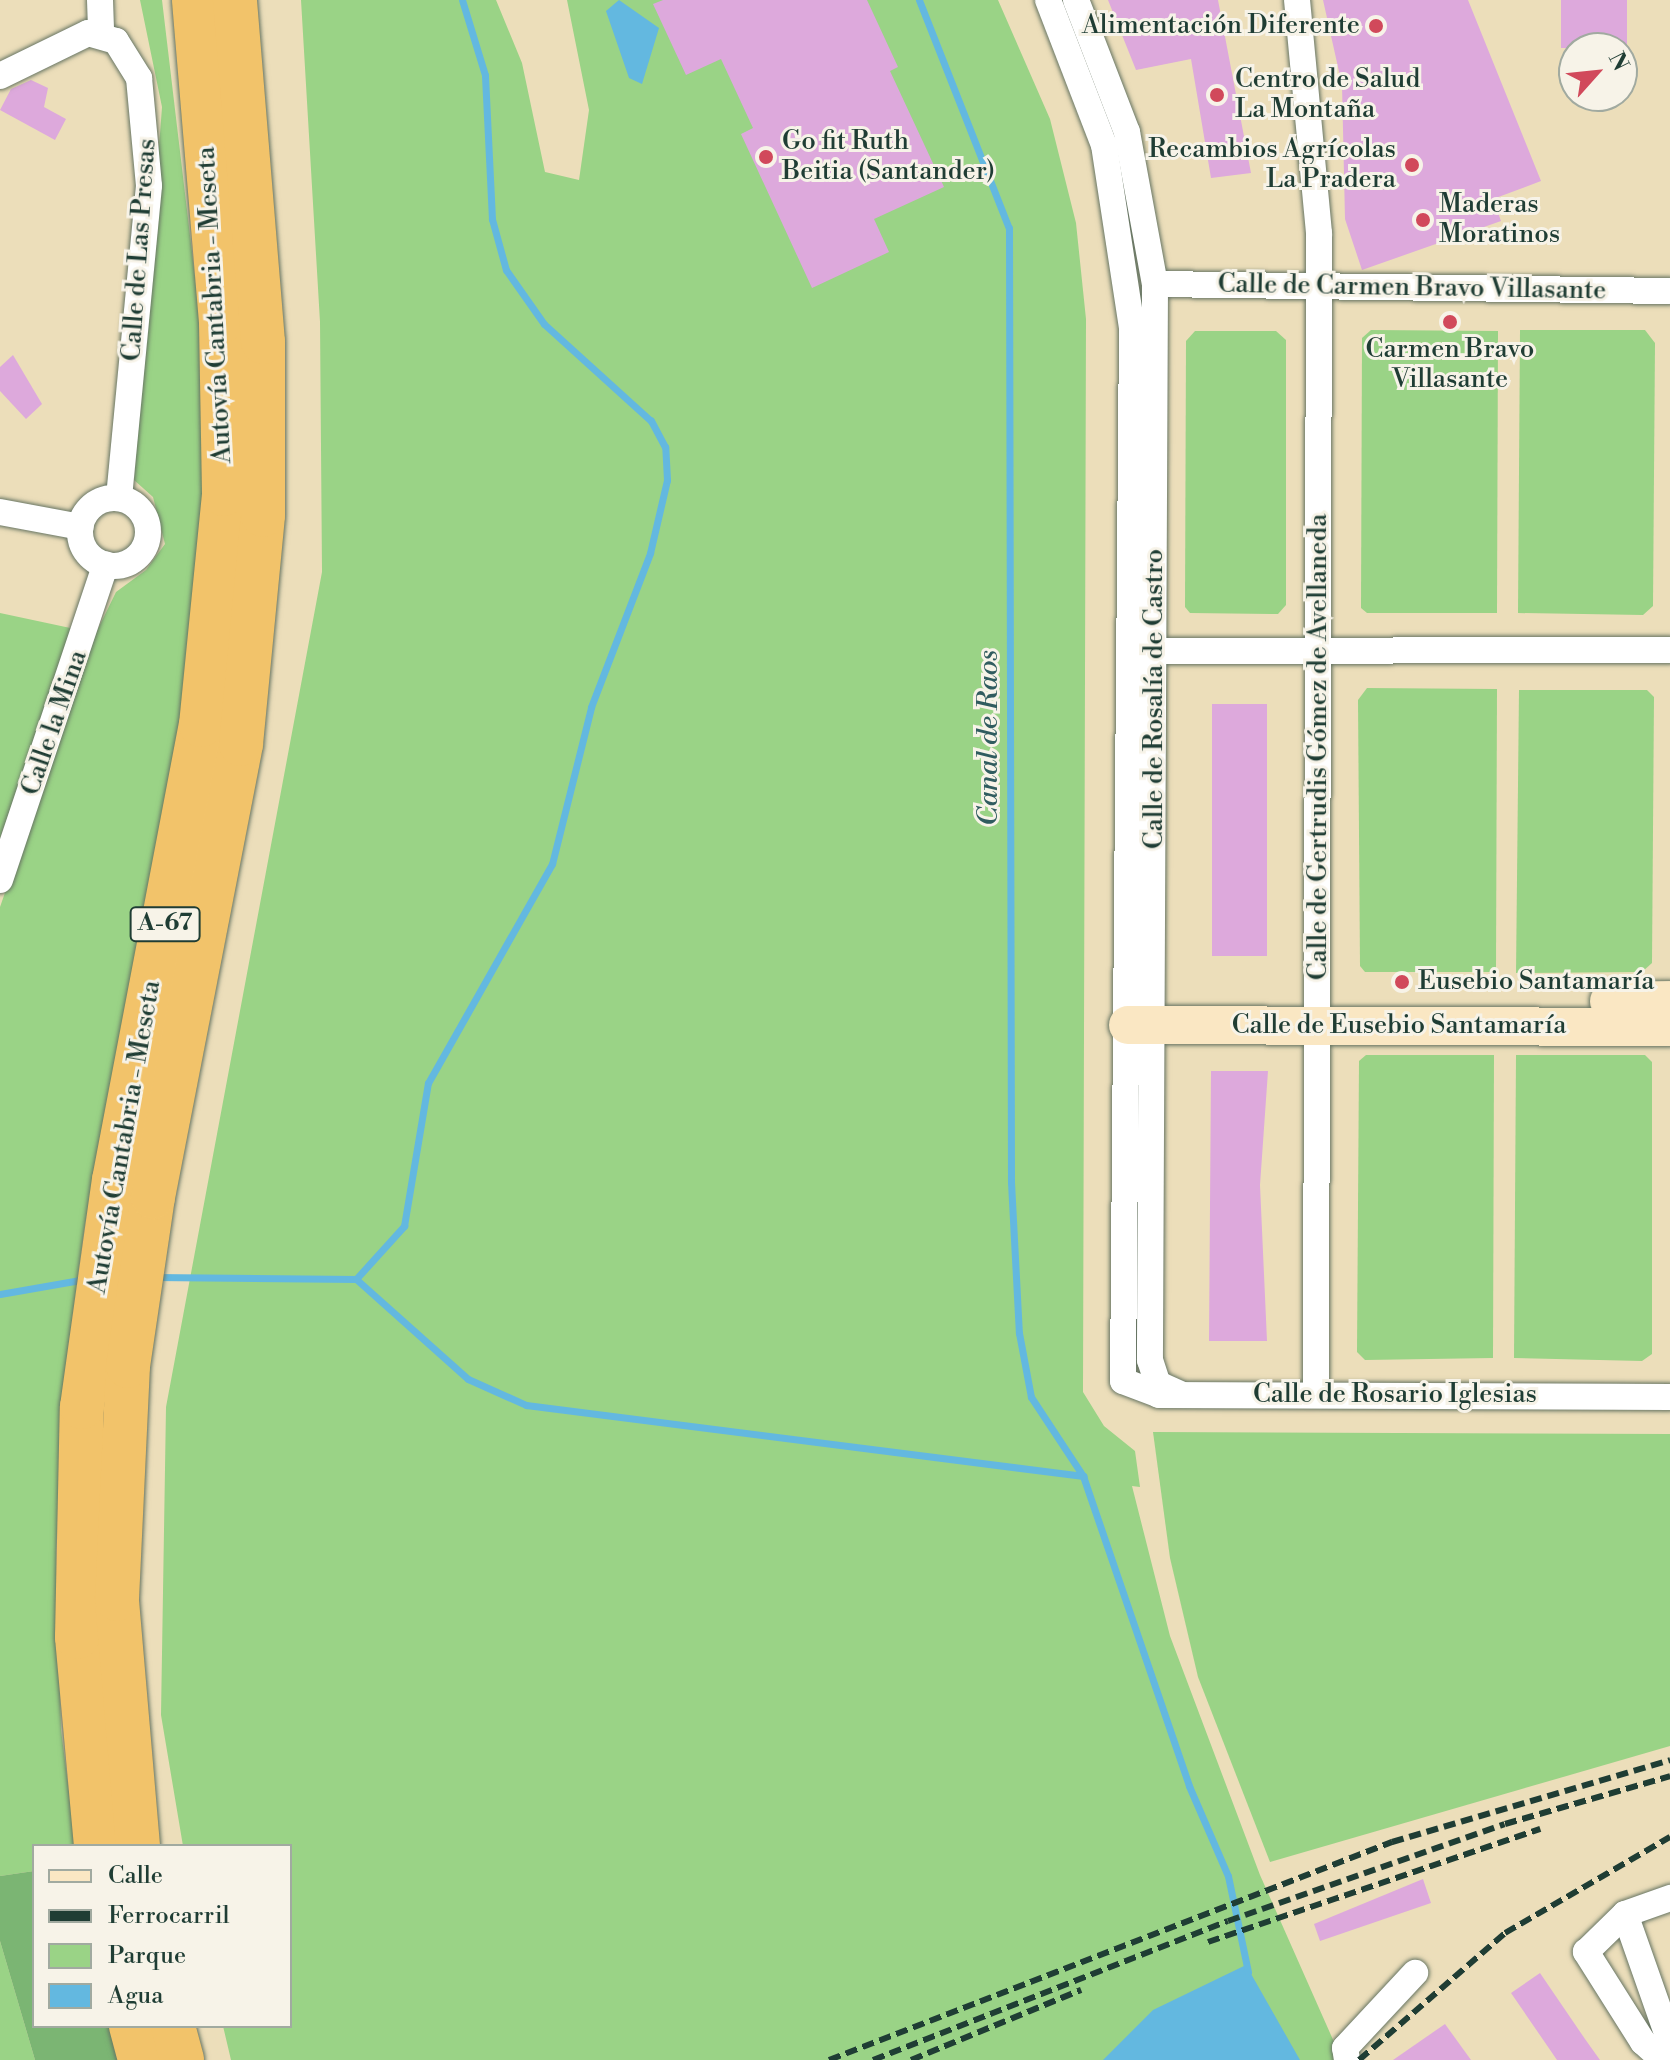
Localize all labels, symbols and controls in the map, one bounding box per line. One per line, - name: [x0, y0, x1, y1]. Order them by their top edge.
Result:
- place label: Alimentación Diferente: [1082, 10, 1360, 42]
- marker: Alimentación Diferente: [1367, 17, 1385, 35]
- north arrow: [1558, 32, 1638, 112]
- text: N: [1602, 48, 1634, 76]
- place label: Centro de Salud La Montaña: [1235, 64, 1420, 126]
- marker: Centro de Salud La Montaña: [1206, 84, 1228, 106]
- place label: Go fit Ruth Beitia (Santander): [782, 126, 995, 188]
- place label: Recambios Agrícolas La Pradera: [1148, 134, 1396, 196]
- street label: Calle de Las Presas: [117, 138, 163, 362]
- street label: Autovía Cantabria - Meseta: [191, 146, 239, 464]
- marker: Go fit Ruth Beitia (Santander): [757, 148, 775, 166]
- marker: Recambios Agrícolas La Pradera: [1403, 156, 1421, 174]
- place label: Maderas Moratinos: [1439, 189, 1560, 250]
- marker: Maderas Moratinos: [1414, 211, 1432, 229]
- street label: Calle de Carmen Bravo Villasante: [1217, 269, 1607, 307]
- marker: Carmen Bravo Villasante: [1441, 313, 1459, 331]
- place label: Carmen Bravo Villasante: [1366, 334, 1534, 396]
- street label: Calle de Gertrudis Gómez de Avellaneda: [1303, 514, 1335, 980]
- street label: Calle de Rosalía de Castro: [1139, 549, 1171, 849]
- street label: Calle la Mina: [16, 646, 94, 800]
- water label: Canal de Raos: [972, 650, 1006, 826]
- road number: A-67: [129, 904, 201, 944]
- place label: Eusebio Santamaría: [1418, 966, 1654, 998]
- marker: Eusebio Santamaría: [1393, 973, 1411, 991]
- street label: Autovía Cantabria - Meseta: [82, 978, 168, 1296]
- street label: Calle de Eusebio Santamaría: [1232, 1010, 1566, 1042]
- street label: Calle de Rosario Iglesias: [1253, 1379, 1537, 1411]
- legend: [32, 1844, 292, 2028]
- text: Calle: [108, 1861, 163, 1891]
- text: Ferrocarril: [108, 1901, 230, 1931]
- text: Parque: [108, 1941, 186, 1971]
- text: Agua: [108, 1981, 163, 2011]

